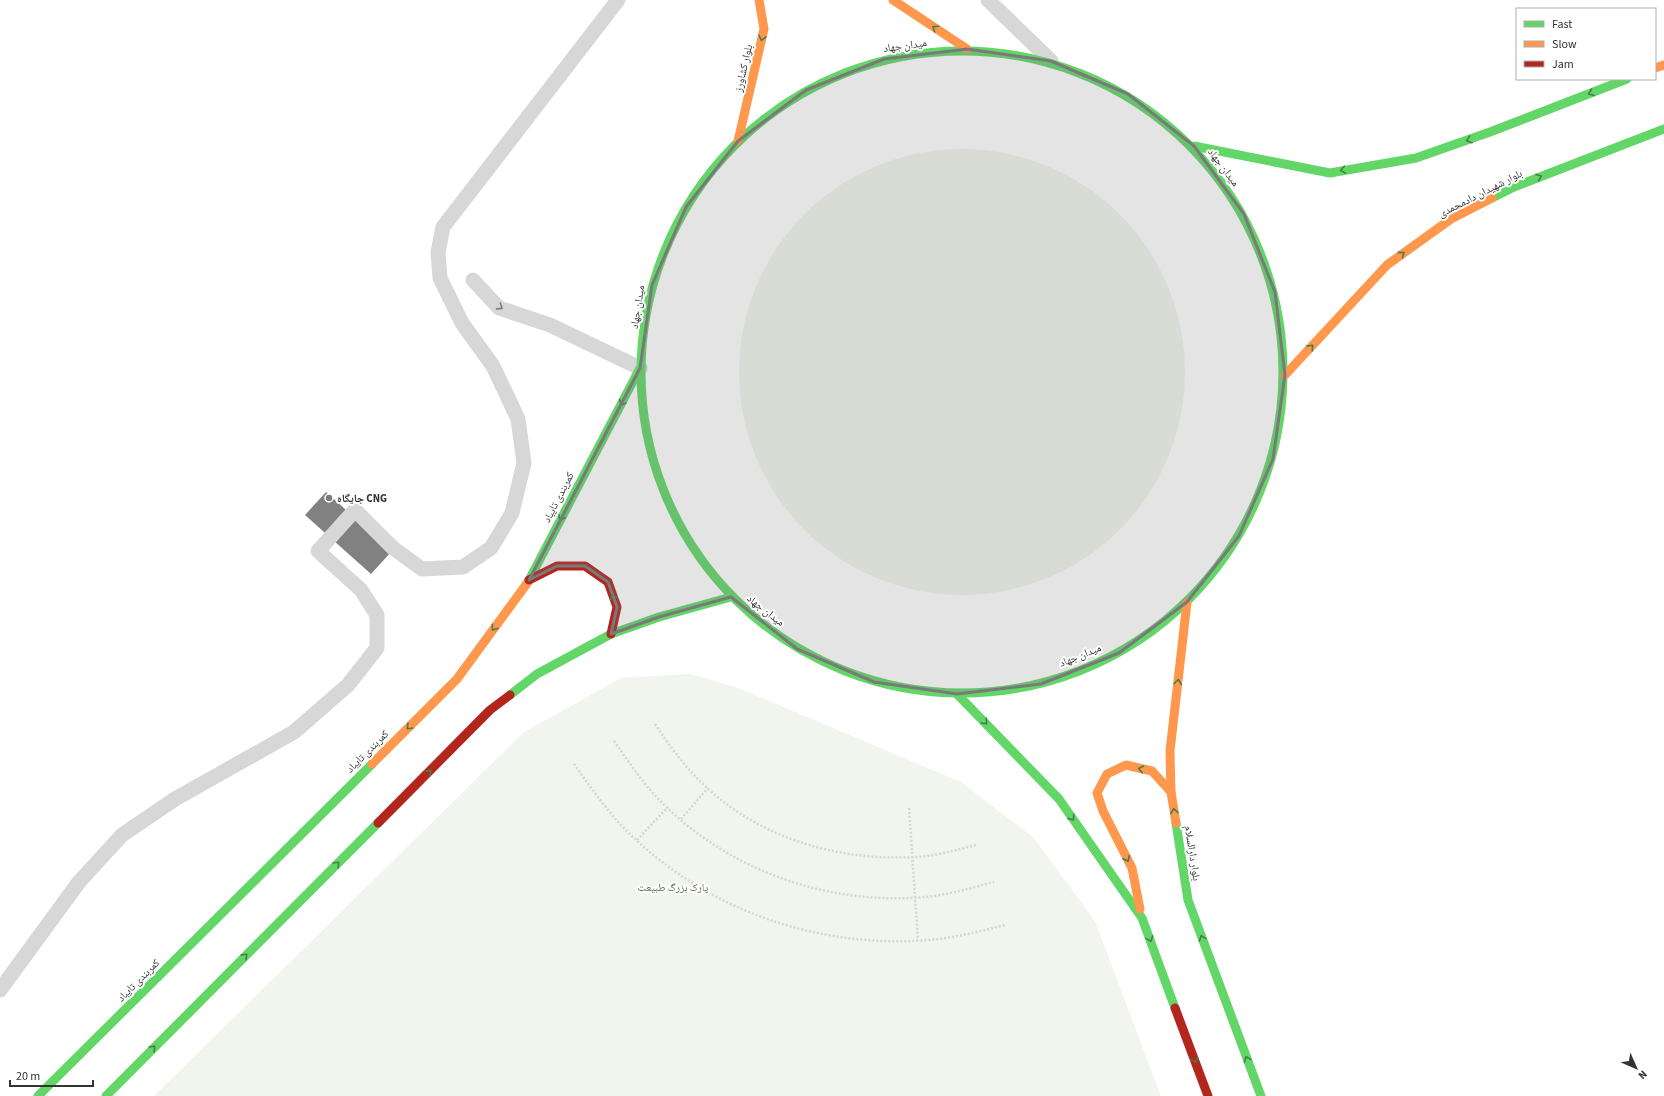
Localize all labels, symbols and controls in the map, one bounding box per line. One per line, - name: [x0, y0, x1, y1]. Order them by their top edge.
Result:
- legend: [1516, 8, 1656, 80]
- text: Fast: [1552, 16, 1572, 33]
- one-way arrow: [932, 25, 939, 33]
- one-way arrow: [758, 34, 767, 41]
- street label: میدان جهاد: [882, 35, 928, 56]
- text: Slow: [1552, 36, 1577, 53]
- street label: بلوار کشاورز: [731, 43, 756, 94]
- text: Jam: [1552, 56, 1574, 73]
- one-way arrow: [1587, 89, 1594, 97]
- one-way arrow: [1466, 135, 1473, 143]
- street label: میدان جهاد: [1204, 145, 1243, 189]
- one-way arrow: [1340, 166, 1346, 174]
- street label: بلوار شهیدان دادمحمدی: [1436, 166, 1525, 221]
- one-way arrow: [1536, 174, 1543, 182]
- one-way arrow: [1398, 251, 1405, 259]
- street label: میدان جهاد: [627, 284, 648, 330]
- one-way arrow: [496, 302, 503, 309]
- one-way arrow: [1306, 344, 1314, 352]
- one-way arrow: [619, 398, 626, 406]
- street label: کمربندی تایباد: [539, 469, 578, 525]
- place label: جایگاه CNG: [337, 491, 387, 506]
- marker: جایگاه CNG: [324, 493, 334, 503]
- one-way arrow: [558, 513, 566, 521]
- street label: میدان جهاد: [744, 591, 788, 630]
- one-way arrow: [610, 593, 618, 600]
- one-way arrow: [492, 624, 499, 631]
- street label: میدان جهاد: [1057, 640, 1103, 671]
- one-way arrow: [1173, 679, 1182, 685]
- one-way arrow: [980, 717, 987, 725]
- one-way arrow: [406, 722, 414, 729]
- street label: کمربندی تایباد: [343, 726, 392, 776]
- one-way arrow: [1138, 765, 1144, 773]
- one-way arrow: [424, 769, 431, 777]
- one-way arrow: [1170, 808, 1179, 814]
- one-way arrow: [1067, 814, 1075, 821]
- street label: بلوار دارالسلام: [1181, 824, 1204, 882]
- one-way arrow: [1123, 855, 1130, 862]
- one-way arrow: [332, 861, 340, 869]
- park label: پارک بزرگ طبیعت: [638, 880, 709, 895]
- one-way arrow: [1199, 934, 1207, 941]
- one-way arrow: [1145, 935, 1153, 942]
- one-way arrow: [240, 953, 248, 961]
- street label: کمربندی تایباد: [114, 955, 163, 1005]
- one-way arrow: [149, 1046, 156, 1053]
- north arrow: [1616, 1048, 1656, 1088]
- one-way arrow: [1244, 1056, 1252, 1063]
- one-way arrow: [1190, 1057, 1198, 1064]
- scale bar: [10, 1062, 93, 1088]
- text: N: [1635, 1067, 1651, 1083]
- text: 20 m: [16, 1068, 40, 1085]

